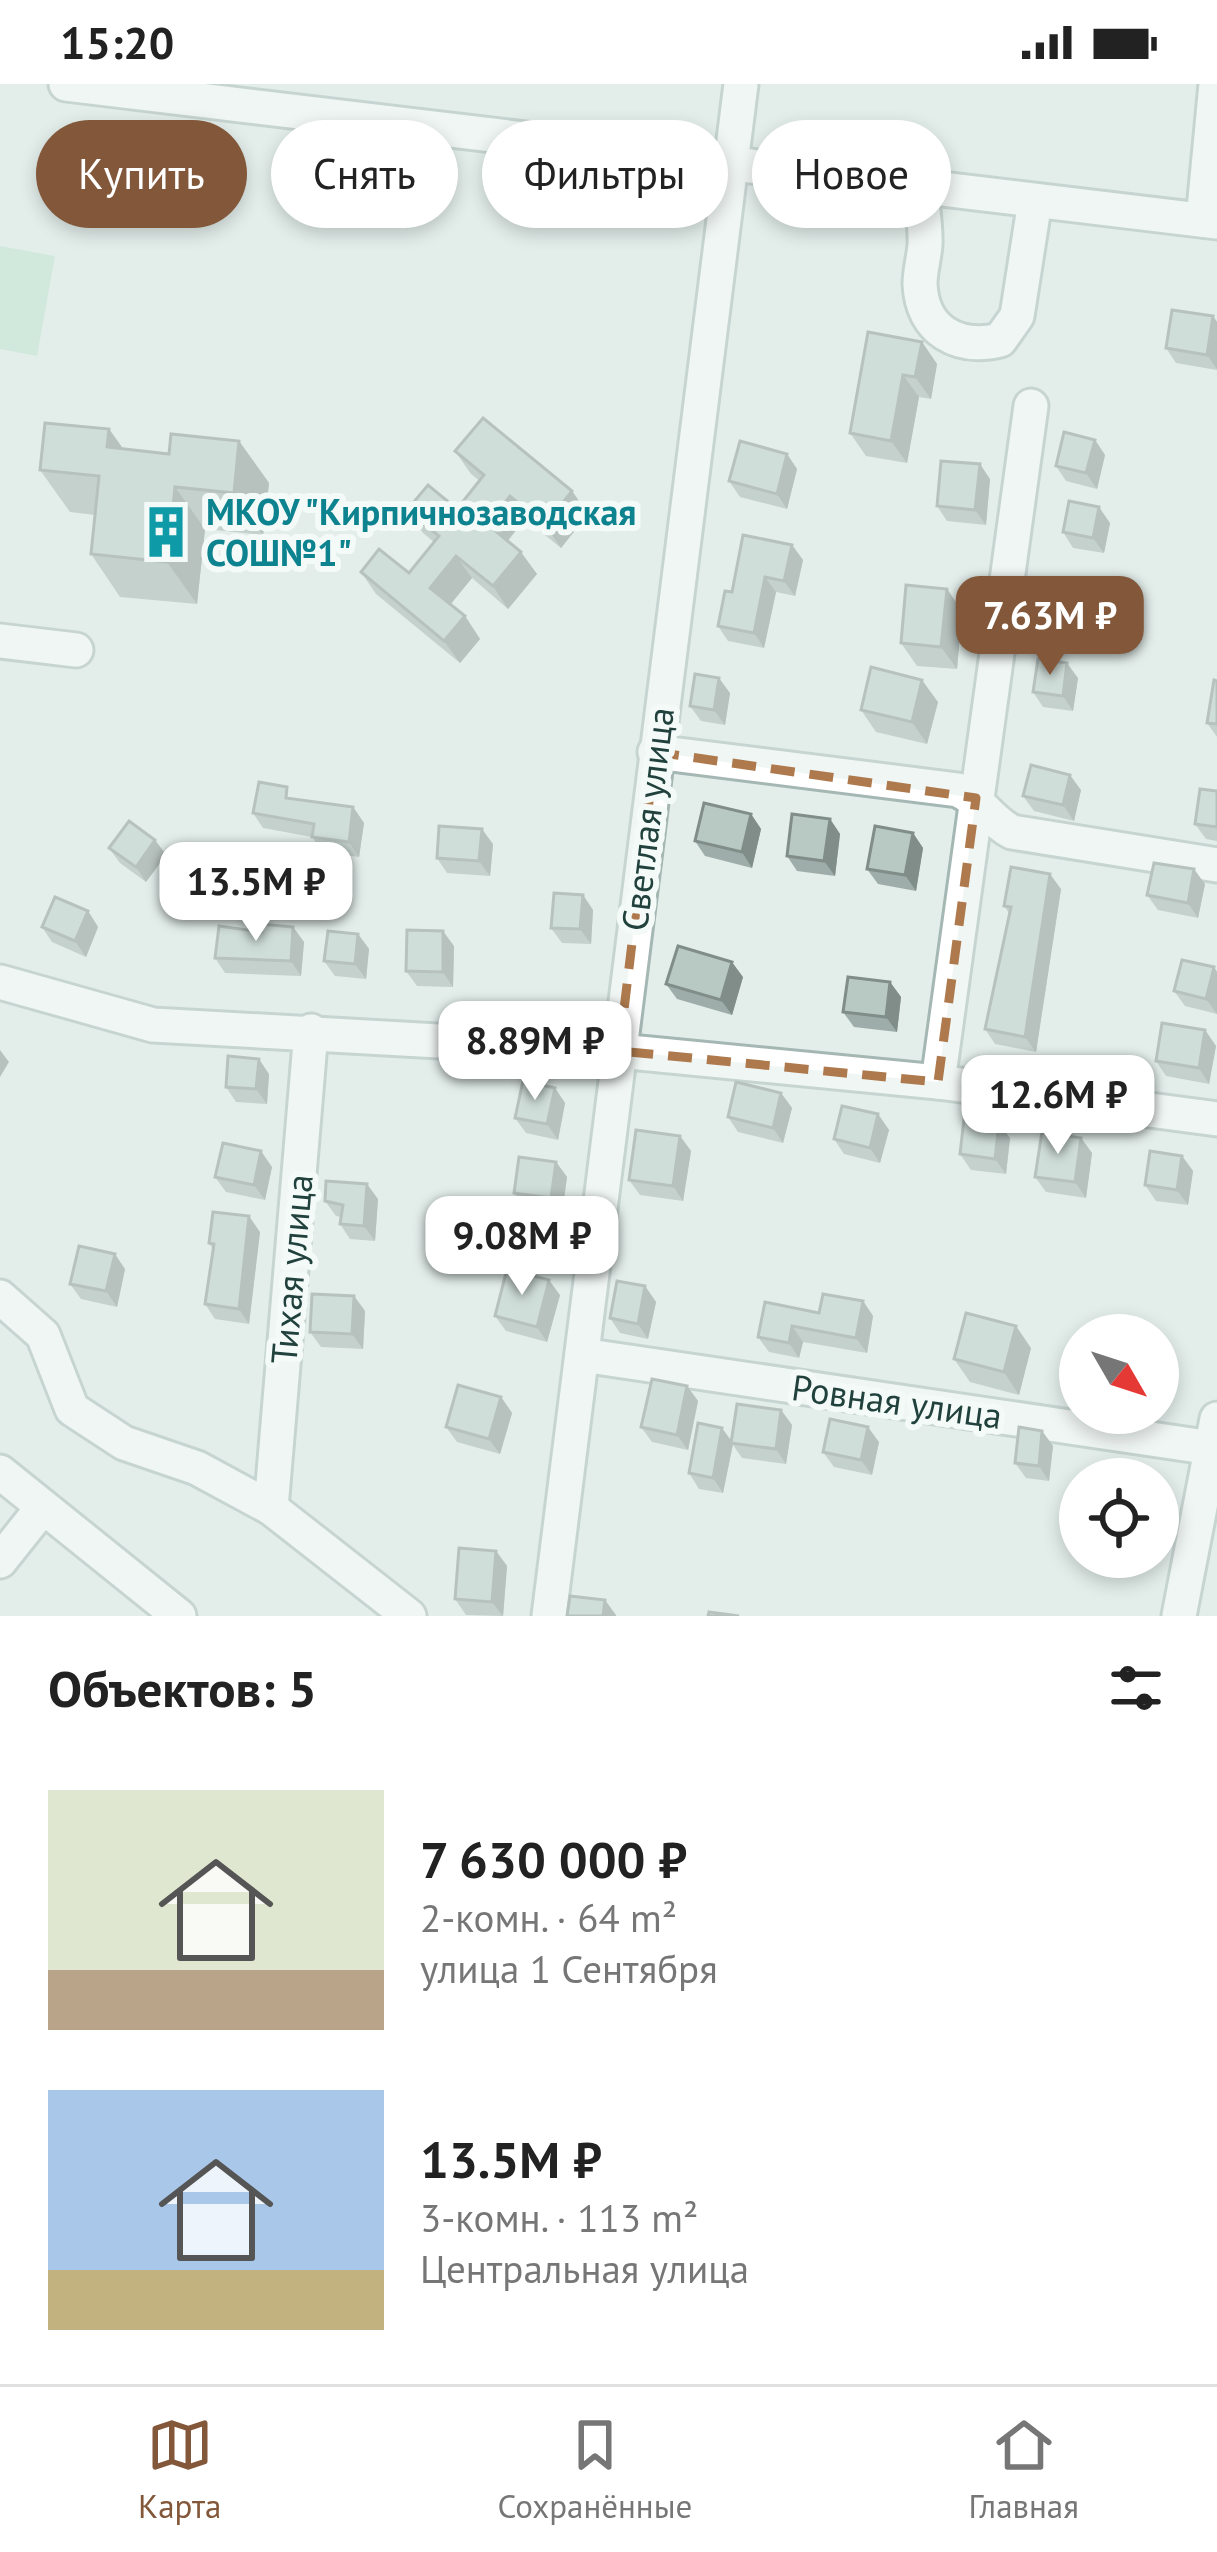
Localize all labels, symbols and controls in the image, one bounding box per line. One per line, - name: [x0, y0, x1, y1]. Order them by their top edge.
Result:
- text: 15:20: [60, 13, 174, 71]
- chip: Купить: [36, 120, 247, 228]
- chip: Снять: [271, 120, 458, 228]
- chip: Фильтры: [482, 120, 728, 228]
- chip: Новое: [752, 120, 951, 228]
- place label: МКОУ "Кирпичнозаводская СОШ№1": [206, 488, 636, 576]
- building icon: МКОУ "Кирпичнозаводская СОШ№1": [137, 503, 195, 561]
- pin: 7.63M ₽: [939, 576, 1161, 678]
- text: 7.63M ₽: [983, 589, 1117, 640]
- street label: Светлая улица: [610, 705, 684, 933]
- pin: 13.5M ₽: [145, 842, 367, 944]
- text: 13.5M ₽: [186, 855, 326, 906]
- pin: 8.89M ₽: [424, 1001, 646, 1103]
- text: 8.89M ₽: [465, 1014, 605, 1065]
- pin: 12.6M ₽: [947, 1055, 1169, 1157]
- text: 12.6M ₽: [988, 1068, 1128, 1119]
- street label: Тихая улица: [259, 1172, 323, 1366]
- pin: 9.08M ₽: [411, 1196, 633, 1298]
- text: 9.08M ₽: [452, 1209, 592, 1260]
- north arrow: [1059, 1314, 1179, 1434]
- map controls: [1059, 1314, 1179, 1578]
- street label: Ровная улица: [789, 1363, 1005, 1439]
- button: locate: [1059, 1458, 1179, 1578]
- text: Объектов: 5: [48, 1655, 317, 1721]
- icon: filters: [1103, 1655, 1169, 1721]
- text: 7 630 000 ₽: [420, 1826, 687, 1892]
- icon: home: [144, 1838, 288, 1982]
- text: 2-комн. · 64 m²: [420, 1892, 677, 1943]
- text: улица 1 Сентября: [420, 1943, 718, 1994]
- text: 13.5M ₽: [420, 2126, 602, 2192]
- icon: home: [144, 2138, 288, 2282]
- text: 3-комн. · 113 m²: [420, 2192, 698, 2243]
- text: Центральная улица: [420, 2243, 749, 2294]
- tab: Карта: [138, 2412, 221, 2527]
- tab: Сохранённые: [498, 2412, 692, 2527]
- tab: Главная: [968, 2412, 1079, 2527]

